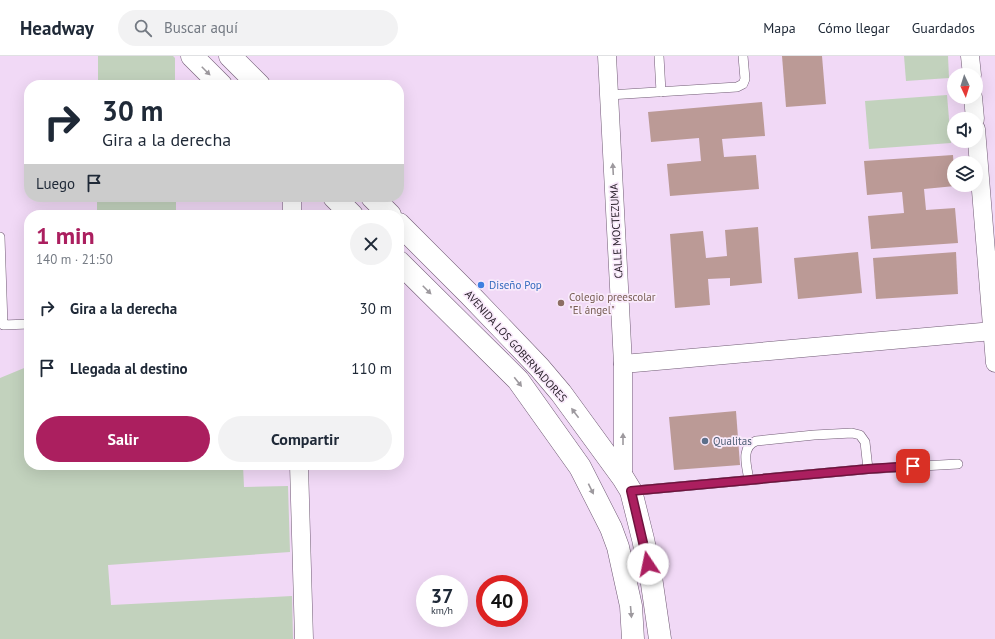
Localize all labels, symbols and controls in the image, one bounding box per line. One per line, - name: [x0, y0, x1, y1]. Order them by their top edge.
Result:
- search box: [118, 10, 398, 46]
- text: Headway: [20, 16, 94, 40]
- icon: search: [132, 17, 154, 39]
- text: Buscar aquí: [164, 18, 238, 37]
- text: Mapa: [763, 19, 796, 37]
- text: Cómo llegar: [818, 19, 890, 37]
- text: Guardados: [912, 19, 975, 37]
- one-way arrow: [201, 66, 211, 75]
- north arrow: [947, 68, 983, 104]
- map controls: [947, 68, 983, 192]
- text: 30 m: [102, 92, 163, 129]
- icon: right: [36, 96, 88, 148]
- button: sound: [947, 112, 983, 148]
- text: Gira a la derecha: [102, 128, 231, 151]
- button: layers: [947, 156, 983, 192]
- one-way arrow: [609, 163, 616, 175]
- icon: arrive: [83, 172, 105, 194]
- text: Luego: [36, 174, 75, 193]
- street label: CALLE MOCTEZUMA: [606, 183, 625, 279]
- text: 1 min: [36, 220, 95, 251]
- button: close: [350, 223, 392, 265]
- text: 140 m · 21:50: [36, 251, 113, 268]
- place label: Diseño Pop: [489, 278, 542, 292]
- marker: Diseño Pop: [476, 280, 486, 290]
- one-way arrow: [422, 285, 432, 294]
- street label: AVENIDA LOS GOBERNADORES: [462, 287, 570, 405]
- place label: Colegio preescolar "El ángel": [569, 290, 656, 317]
- icon: right: [36, 297, 58, 319]
- marker: Colegio preescolar "El ángel": [556, 298, 566, 308]
- text: Gira a la derecha: [70, 299, 177, 318]
- text: 30 m: [359, 299, 392, 318]
- icon: arrive: [36, 357, 58, 379]
- text: Llegada al destino: [70, 359, 188, 378]
- text: 110 m: [351, 359, 392, 378]
- one-way arrow: [514, 376, 523, 387]
- one-way arrow: [571, 407, 579, 418]
- button: Salir: [36, 416, 210, 462]
- button: Compartir: [218, 416, 392, 462]
- one-way arrow: [620, 432, 626, 445]
- place label: Qualitas: [713, 434, 752, 448]
- marker: Qualitas: [700, 436, 710, 446]
- pin: [896, 449, 930, 483]
- icon: arrive: [902, 455, 924, 477]
- one-way arrow: [588, 483, 594, 495]
- position arrow: [627, 543, 669, 585]
- speed limit sign: 40: [476, 575, 528, 627]
- text: 37: [431, 583, 453, 609]
- text: km/h: [431, 604, 453, 617]
- one-way arrow: [628, 606, 634, 618]

